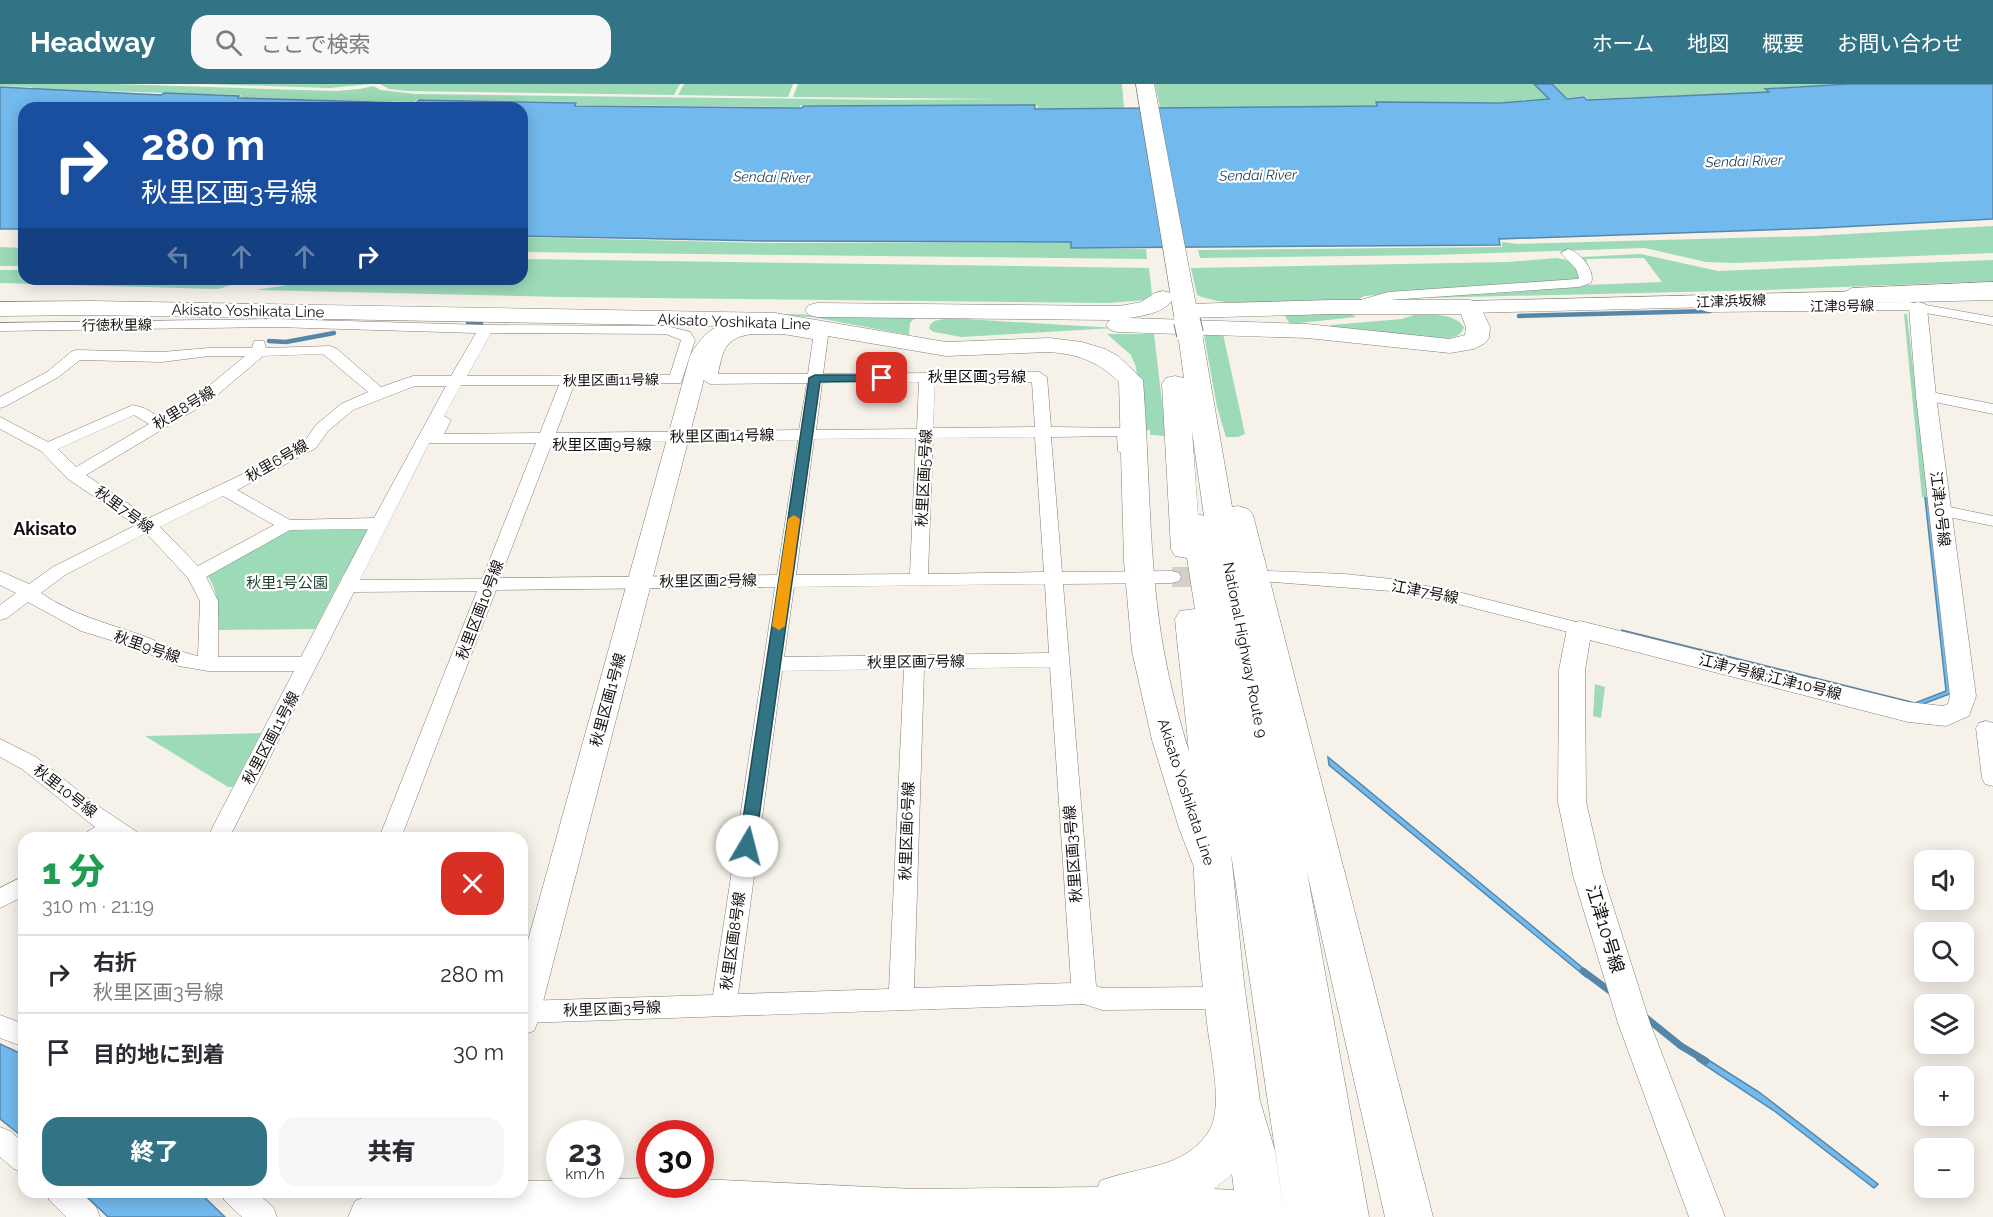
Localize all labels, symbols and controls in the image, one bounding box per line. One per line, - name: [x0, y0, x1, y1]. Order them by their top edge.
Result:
- search box: [191, 15, 611, 69]
- text: Headway: [30, 26, 155, 59]
- icon: search: [212, 26, 245, 59]
- text: ここで検索: [260, 31, 371, 57]
- text: ホーム: [1592, 31, 1654, 56]
- text: 地図: [1687, 31, 1729, 56]
- text: 概要: [1762, 31, 1804, 56]
- text: お問い合わせ: [1837, 31, 1963, 56]
- text: 280 m: [141, 121, 265, 170]
- icon: right: [42, 126, 120, 204]
- water label: Sendai River: [1704, 152, 1784, 170]
- water label: Sendai River: [1218, 166, 1298, 184]
- water label: Sendai River: [732, 168, 812, 186]
- text: 秋里区画3号線: [141, 177, 317, 208]
- icon: left: [162, 240, 195, 273]
- icon: ahead: [225, 240, 258, 273]
- icon: ahead: [288, 240, 321, 273]
- icon: right: [351, 240, 384, 273]
- street label: 江津浜坂線: [1696, 292, 1766, 310]
- street label: 江津8号線: [1810, 297, 1874, 315]
- street label: Akisato Yoshikata Line: [171, 301, 325, 321]
- street label: Akisato Yoshikata Line: [657, 310, 811, 334]
- street label: 行徳秋里線: [82, 316, 152, 334]
- pin: [856, 352, 907, 403]
- icon: arrive: [865, 361, 898, 394]
- street label: 秋里区画3号線: [928, 368, 1026, 386]
- street label: 秋里区画11号線: [563, 371, 659, 389]
- street label: 秋里8号線: [150, 383, 218, 433]
- street label: 秋里区画14号線: [670, 426, 774, 446]
- street label: 秋里区画5号線: [912, 429, 936, 527]
- street label: 秋里6号線: [243, 436, 311, 486]
- street label: 秋里区画9号線: [553, 436, 651, 454]
- street label: 江津10号線: [1926, 470, 1954, 548]
- street label: 秋里7号線: [91, 483, 157, 537]
- district label: Akisato: [13, 518, 77, 539]
- street label: 秋里区画10号線: [453, 557, 507, 663]
- street label: National Highway Route 9: [1219, 561, 1271, 740]
- street label: 秋里区画2号線: [659, 571, 757, 591]
- park label: 秋里1号公園: [246, 574, 328, 592]
- street label: 江津7号線: [1390, 577, 1460, 607]
- street label: 秋里9号線: [112, 627, 182, 667]
- street label: 秋里区画1号線: [587, 651, 629, 749]
- street label: 江津7号線;江津10号線: [1697, 651, 1843, 703]
- street label: 秋里区画7号線: [867, 652, 965, 672]
- street label: 秋里区画11号線: [239, 688, 303, 788]
- street label: Akisato Yoshikata Line: [1154, 716, 1218, 868]
- street label: 秋里10号線: [30, 761, 100, 821]
- street label: 秋里区画6号線: [896, 781, 918, 881]
- street label: 秋里区画3号線: [1061, 804, 1085, 904]
- position arrow: [715, 814, 779, 878]
- text: 1 分: [42, 850, 105, 892]
- map controls: [1914, 850, 1974, 1198]
- button: sound: [1914, 850, 1974, 910]
- button: close: [441, 852, 504, 915]
- street label: 江津10号線: [1582, 882, 1629, 975]
- street label: 秋里区画8号線: [717, 891, 749, 991]
- text: 310 m · 21:19: [42, 894, 154, 918]
- button: search: [1914, 922, 1974, 982]
- text: 右折: [93, 949, 137, 975]
- icon: right: [42, 958, 75, 991]
- text: 280 m: [440, 961, 504, 987]
- text: 秋里区画3号線: [93, 980, 224, 1004]
- button: layers: [1914, 994, 1974, 1054]
- street label: 秋里区画3号線: [563, 998, 661, 1020]
- icon: arrive: [42, 1036, 75, 1069]
- text: 30 m: [453, 1039, 504, 1065]
- text: 目的地に到着: [93, 1041, 225, 1067]
- button: +: [1914, 1066, 1974, 1126]
- button: 終了: [42, 1117, 267, 1186]
- button: 共有: [279, 1117, 504, 1186]
- speed limit sign: 30: [636, 1120, 714, 1198]
- text: 23: [568, 1134, 602, 1169]
- button: −: [1914, 1138, 1974, 1198]
- text: km/h: [565, 1165, 605, 1183]

